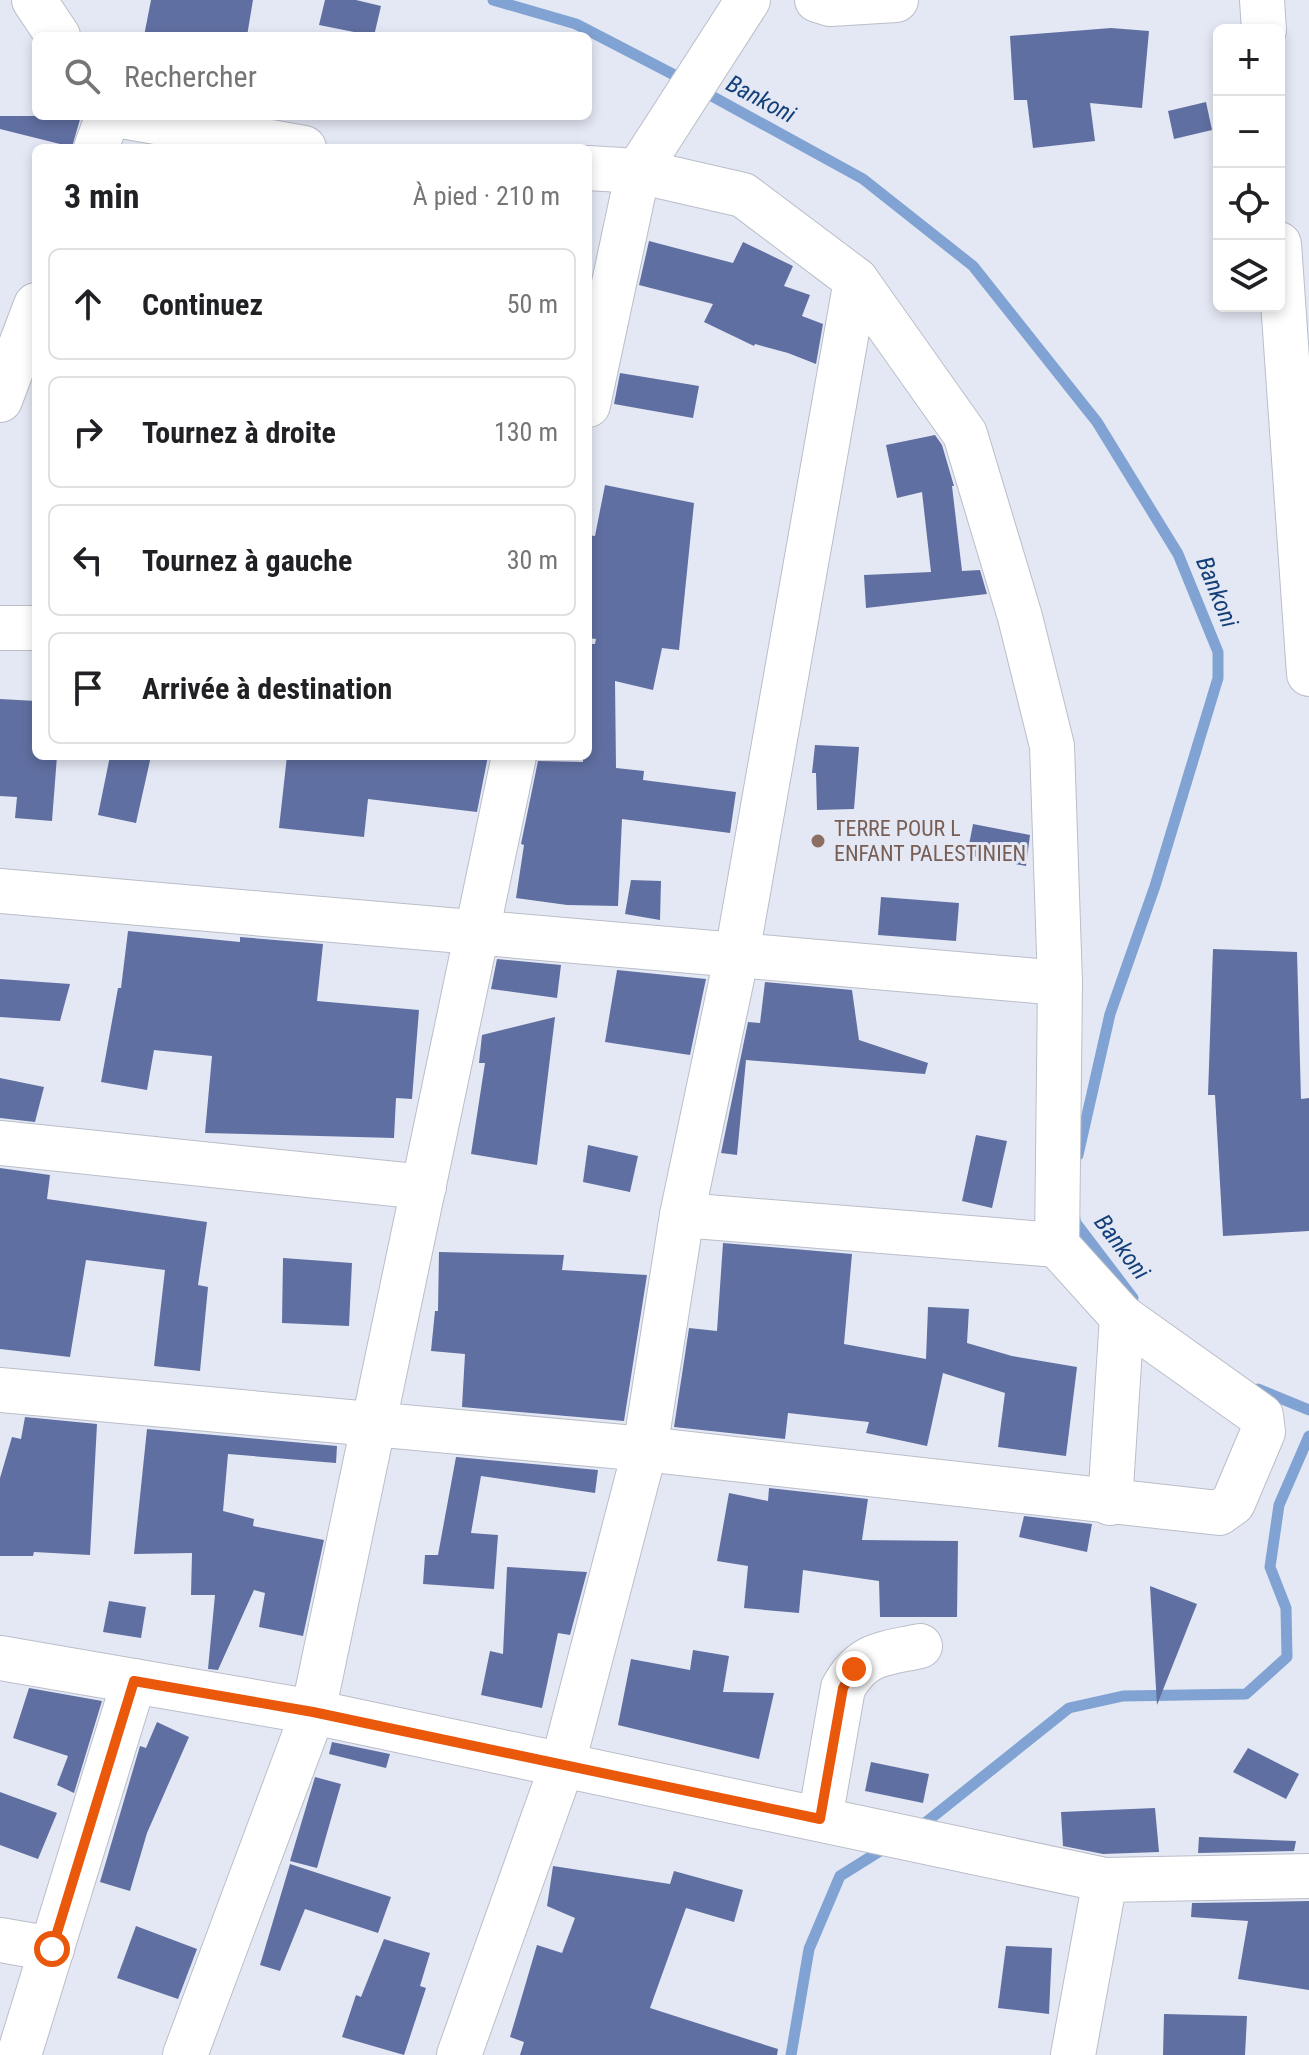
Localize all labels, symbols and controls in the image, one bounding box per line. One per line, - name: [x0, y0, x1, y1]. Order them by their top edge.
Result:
- map controls: [1213, 24, 1285, 312]
- button: +: [1213, 24, 1285, 96]
- search box: [32, 32, 592, 120]
- icon: search: [60, 54, 104, 98]
- text: Rechercher: [124, 59, 257, 94]
- water label: Bankoni: [722, 69, 801, 129]
- button: −: [1213, 96, 1285, 168]
- button: locate: [1213, 168, 1285, 240]
- text: 3 min: [64, 176, 140, 216]
- text: À pied · 210 m: [413, 181, 560, 211]
- button: layers: [1213, 240, 1285, 312]
- icon: ahead: [66, 282, 110, 326]
- text: Continuez: [142, 287, 263, 322]
- text: 50 m: [507, 289, 558, 319]
- icon: right: [66, 410, 110, 454]
- text: Tournez à droite: [142, 415, 336, 450]
- text: 130 m: [494, 417, 558, 447]
- icon: left: [66, 538, 110, 582]
- text: Tournez à gauche: [142, 543, 352, 578]
- text: 30 m: [507, 545, 558, 575]
- water label: Bankoni: [1190, 552, 1244, 632]
- icon: arrive: [66, 666, 110, 710]
- text: Arrivée à destination: [142, 671, 392, 706]
- place label: TERRE POUR L ENFANT PALESTINIEN: [834, 816, 1026, 866]
- marker: TERRE POUR L ENFANT PALESTINIEN: [809, 832, 827, 850]
- water label: Bankoni: [1089, 1209, 1156, 1285]
- route end: [836, 1651, 872, 1687]
- route start: [34, 1931, 70, 1967]

